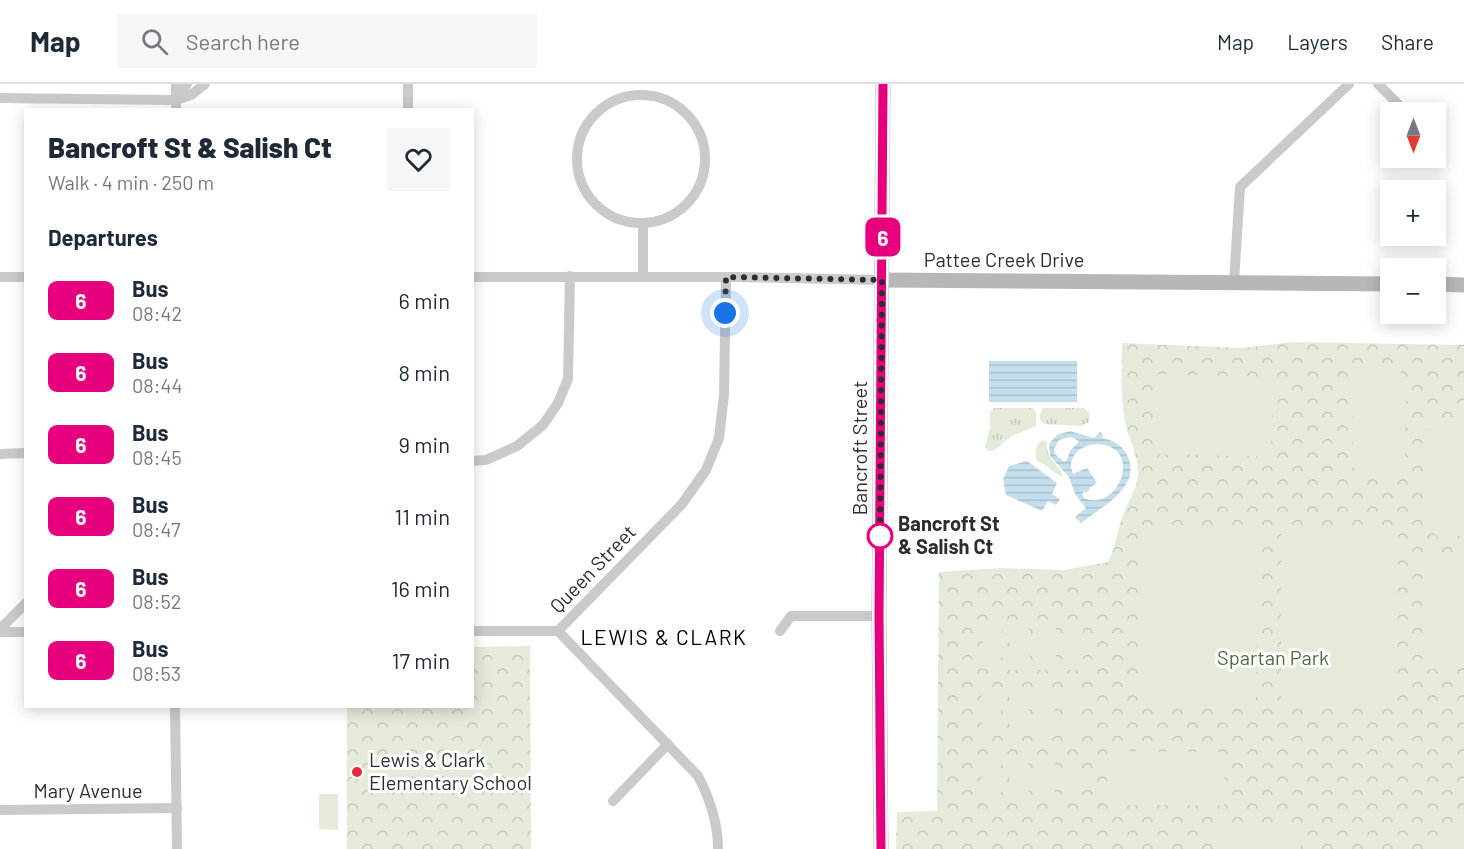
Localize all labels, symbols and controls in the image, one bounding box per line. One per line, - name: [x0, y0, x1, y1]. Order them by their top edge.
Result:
- search box: [117, 14, 537, 68]
- text: Map: [30, 24, 81, 58]
- icon: search: [138, 25, 171, 58]
- text: Search here: [186, 28, 300, 54]
- text: Map: [1217, 29, 1254, 54]
- text: Layers: [1287, 29, 1348, 54]
- text: Share: [1381, 29, 1434, 54]
- north arrow: [1380, 102, 1446, 168]
- map controls: [1380, 102, 1446, 324]
- button: heart: [387, 128, 450, 191]
- text: Bancroft St & Salish Ct: [48, 130, 332, 164]
- text: Walk · 4 min · 250 m: [48, 170, 214, 194]
- button: +: [1380, 180, 1446, 246]
- line badge: 6: [864, 218, 902, 256]
- text: Departures: [48, 224, 158, 250]
- text: 6: [877, 225, 889, 250]
- street label: Pattee Creek Drive: [924, 247, 1084, 271]
- button: −: [1380, 258, 1446, 324]
- text: Bus: [132, 275, 169, 301]
- text: 6 min: [399, 287, 450, 313]
- text: 6: [75, 288, 87, 313]
- your location: [710, 298, 740, 328]
- text: 08:42: [132, 301, 182, 325]
- text: Bus: [132, 347, 169, 373]
- text: 8 min: [398, 359, 450, 385]
- text: 6: [75, 360, 87, 385]
- text: 08:44: [132, 373, 183, 397]
- street label: Bancroft Street: [847, 381, 871, 515]
- text: Bus: [132, 419, 169, 445]
- text: 9 min: [398, 431, 450, 457]
- text: 6: [75, 432, 87, 457]
- text: 08:45: [132, 445, 182, 469]
- text: Bus: [132, 491, 169, 517]
- text: 11 min: [394, 503, 450, 529]
- text: 6: [75, 504, 87, 529]
- place label: Bancroft St & Salish Ct: [898, 511, 1000, 558]
- text: 08:47: [132, 517, 180, 541]
- street label: Queen Street: [544, 519, 640, 617]
- marker: Bancroft St & Salish Ct: [867, 523, 893, 549]
- text: Bus: [132, 563, 169, 589]
- text: 16 min: [391, 575, 450, 601]
- text: 6: [75, 576, 87, 601]
- text: 08:52: [132, 589, 182, 613]
- district label: LEWIS & CLARK: [581, 624, 747, 649]
- text: Bus: [132, 635, 169, 661]
- park label: Spartan Park: [1217, 645, 1329, 669]
- text: 17 min: [392, 647, 450, 673]
- text: 6: [75, 648, 87, 673]
- text: 08:53: [132, 661, 181, 685]
- place label: Lewis & Clark Elementary School: [369, 747, 532, 794]
- marker: Lewis & Clark Elementary School: [350, 765, 364, 779]
- street label: Mary Avenue: [33, 778, 143, 802]

